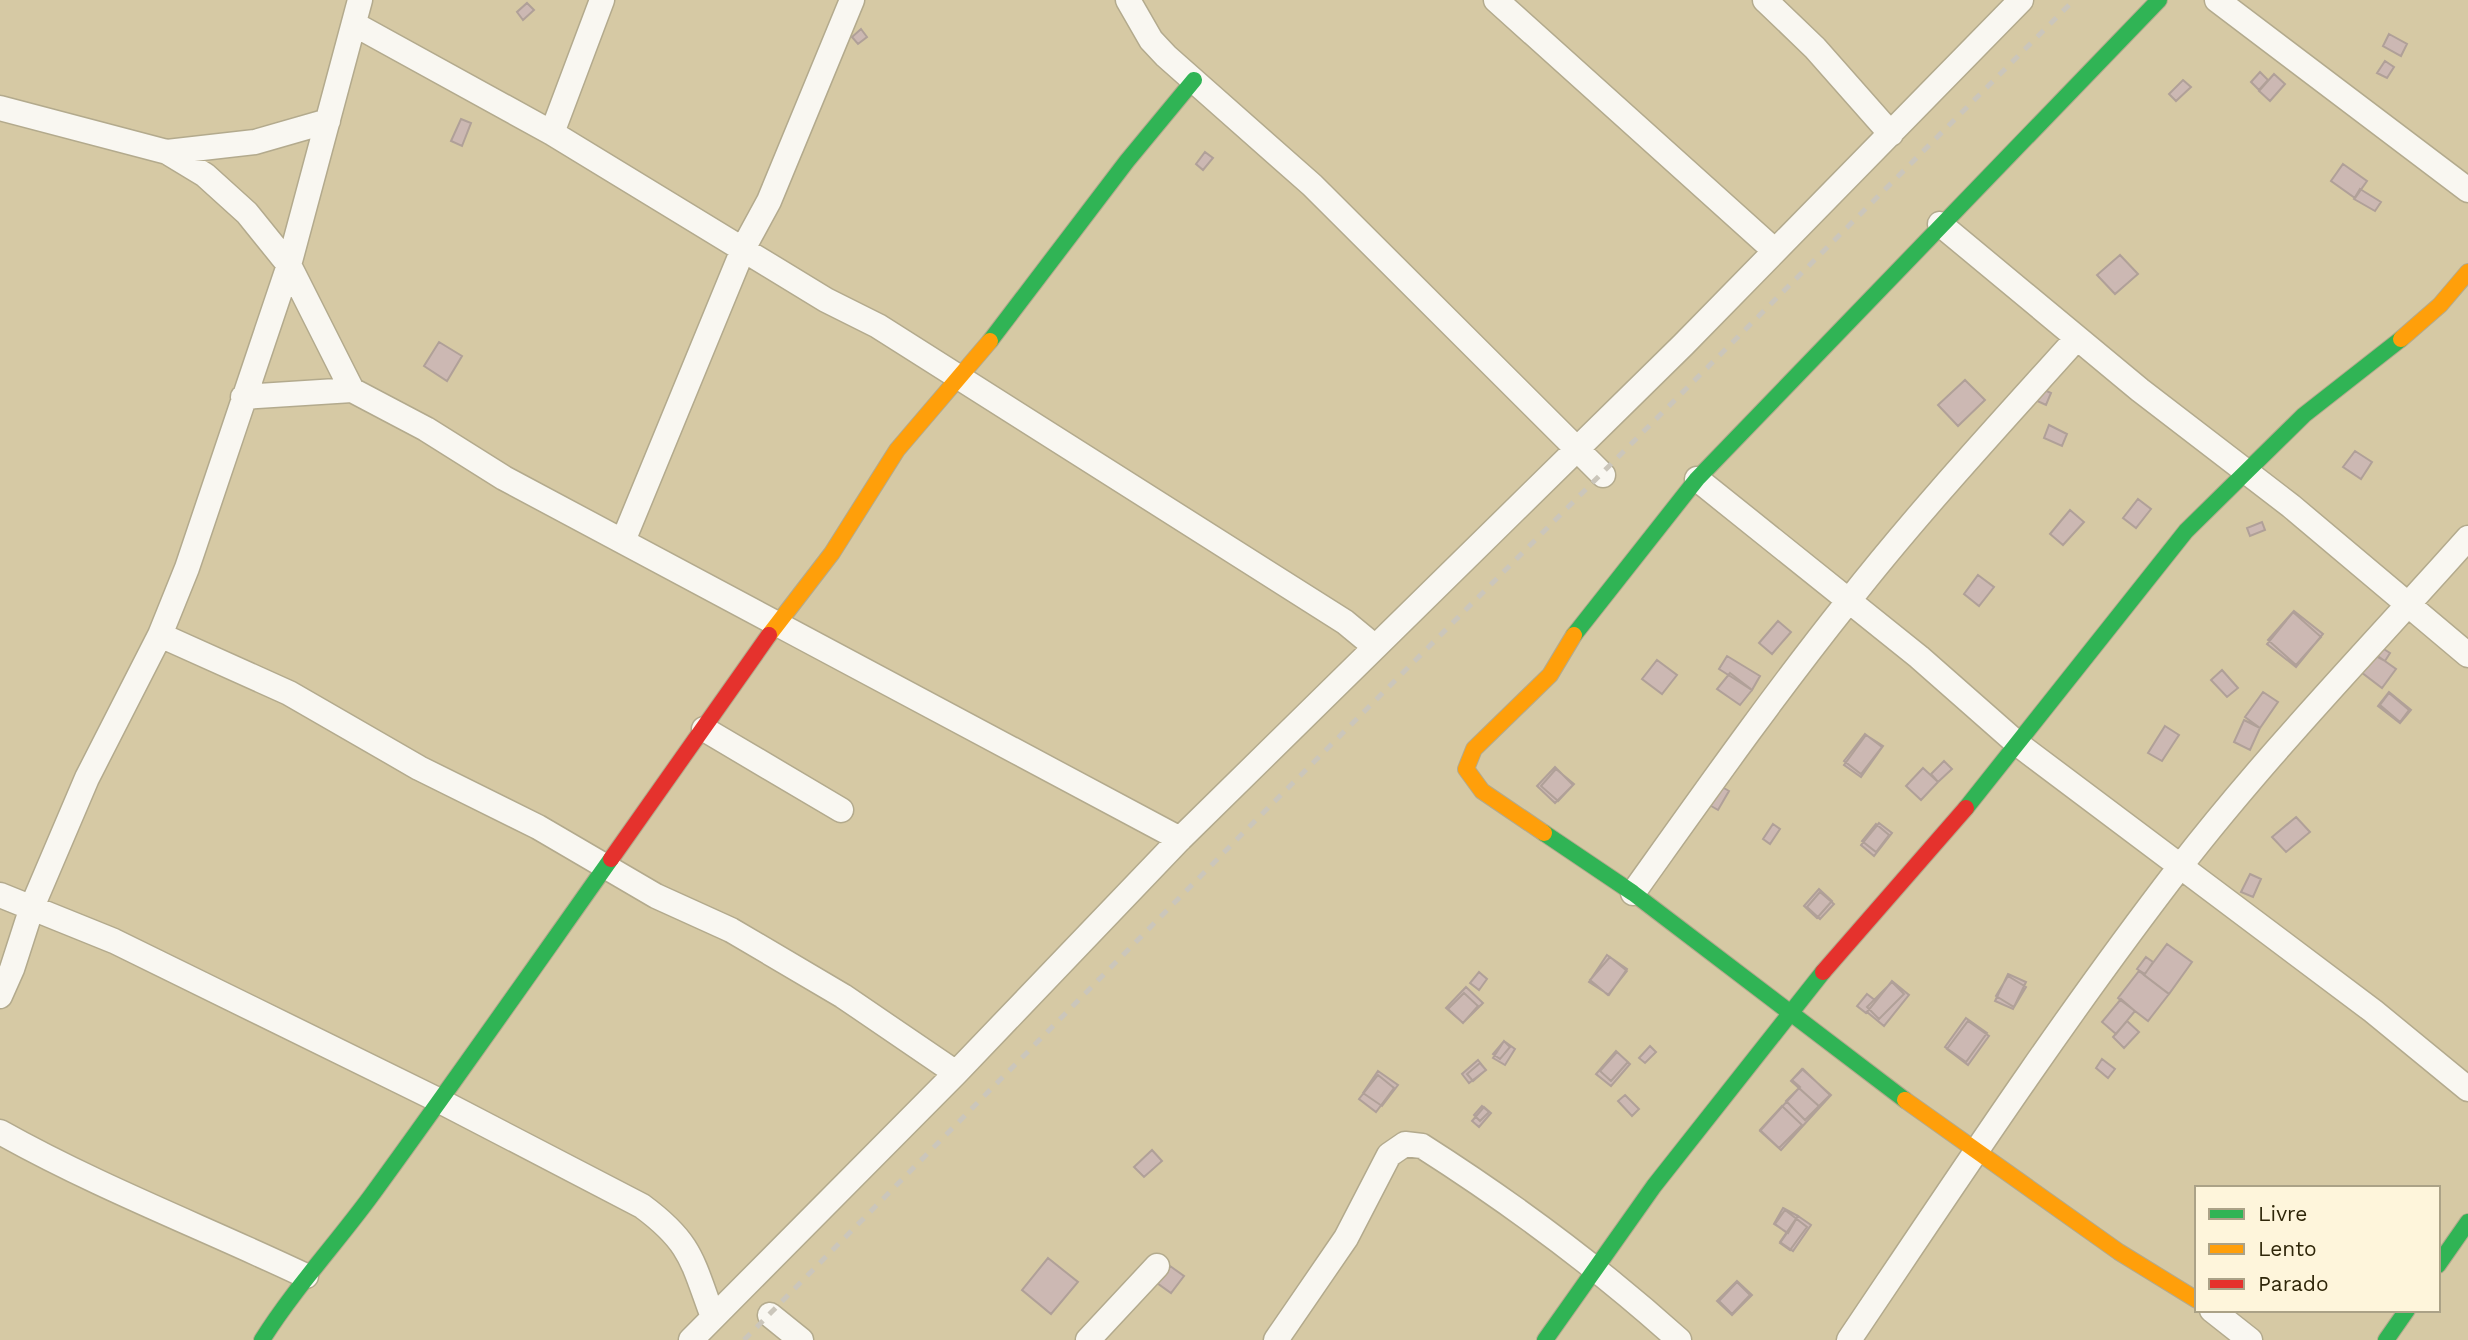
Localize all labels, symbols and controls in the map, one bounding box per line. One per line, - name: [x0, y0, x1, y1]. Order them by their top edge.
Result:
- legend: [2195, 1186, 2440, 1312]
- text: Livre: [2258, 1201, 2307, 1226]
- text: Lento: [2258, 1236, 2317, 1261]
- text: Parado: [2258, 1271, 2329, 1296]

